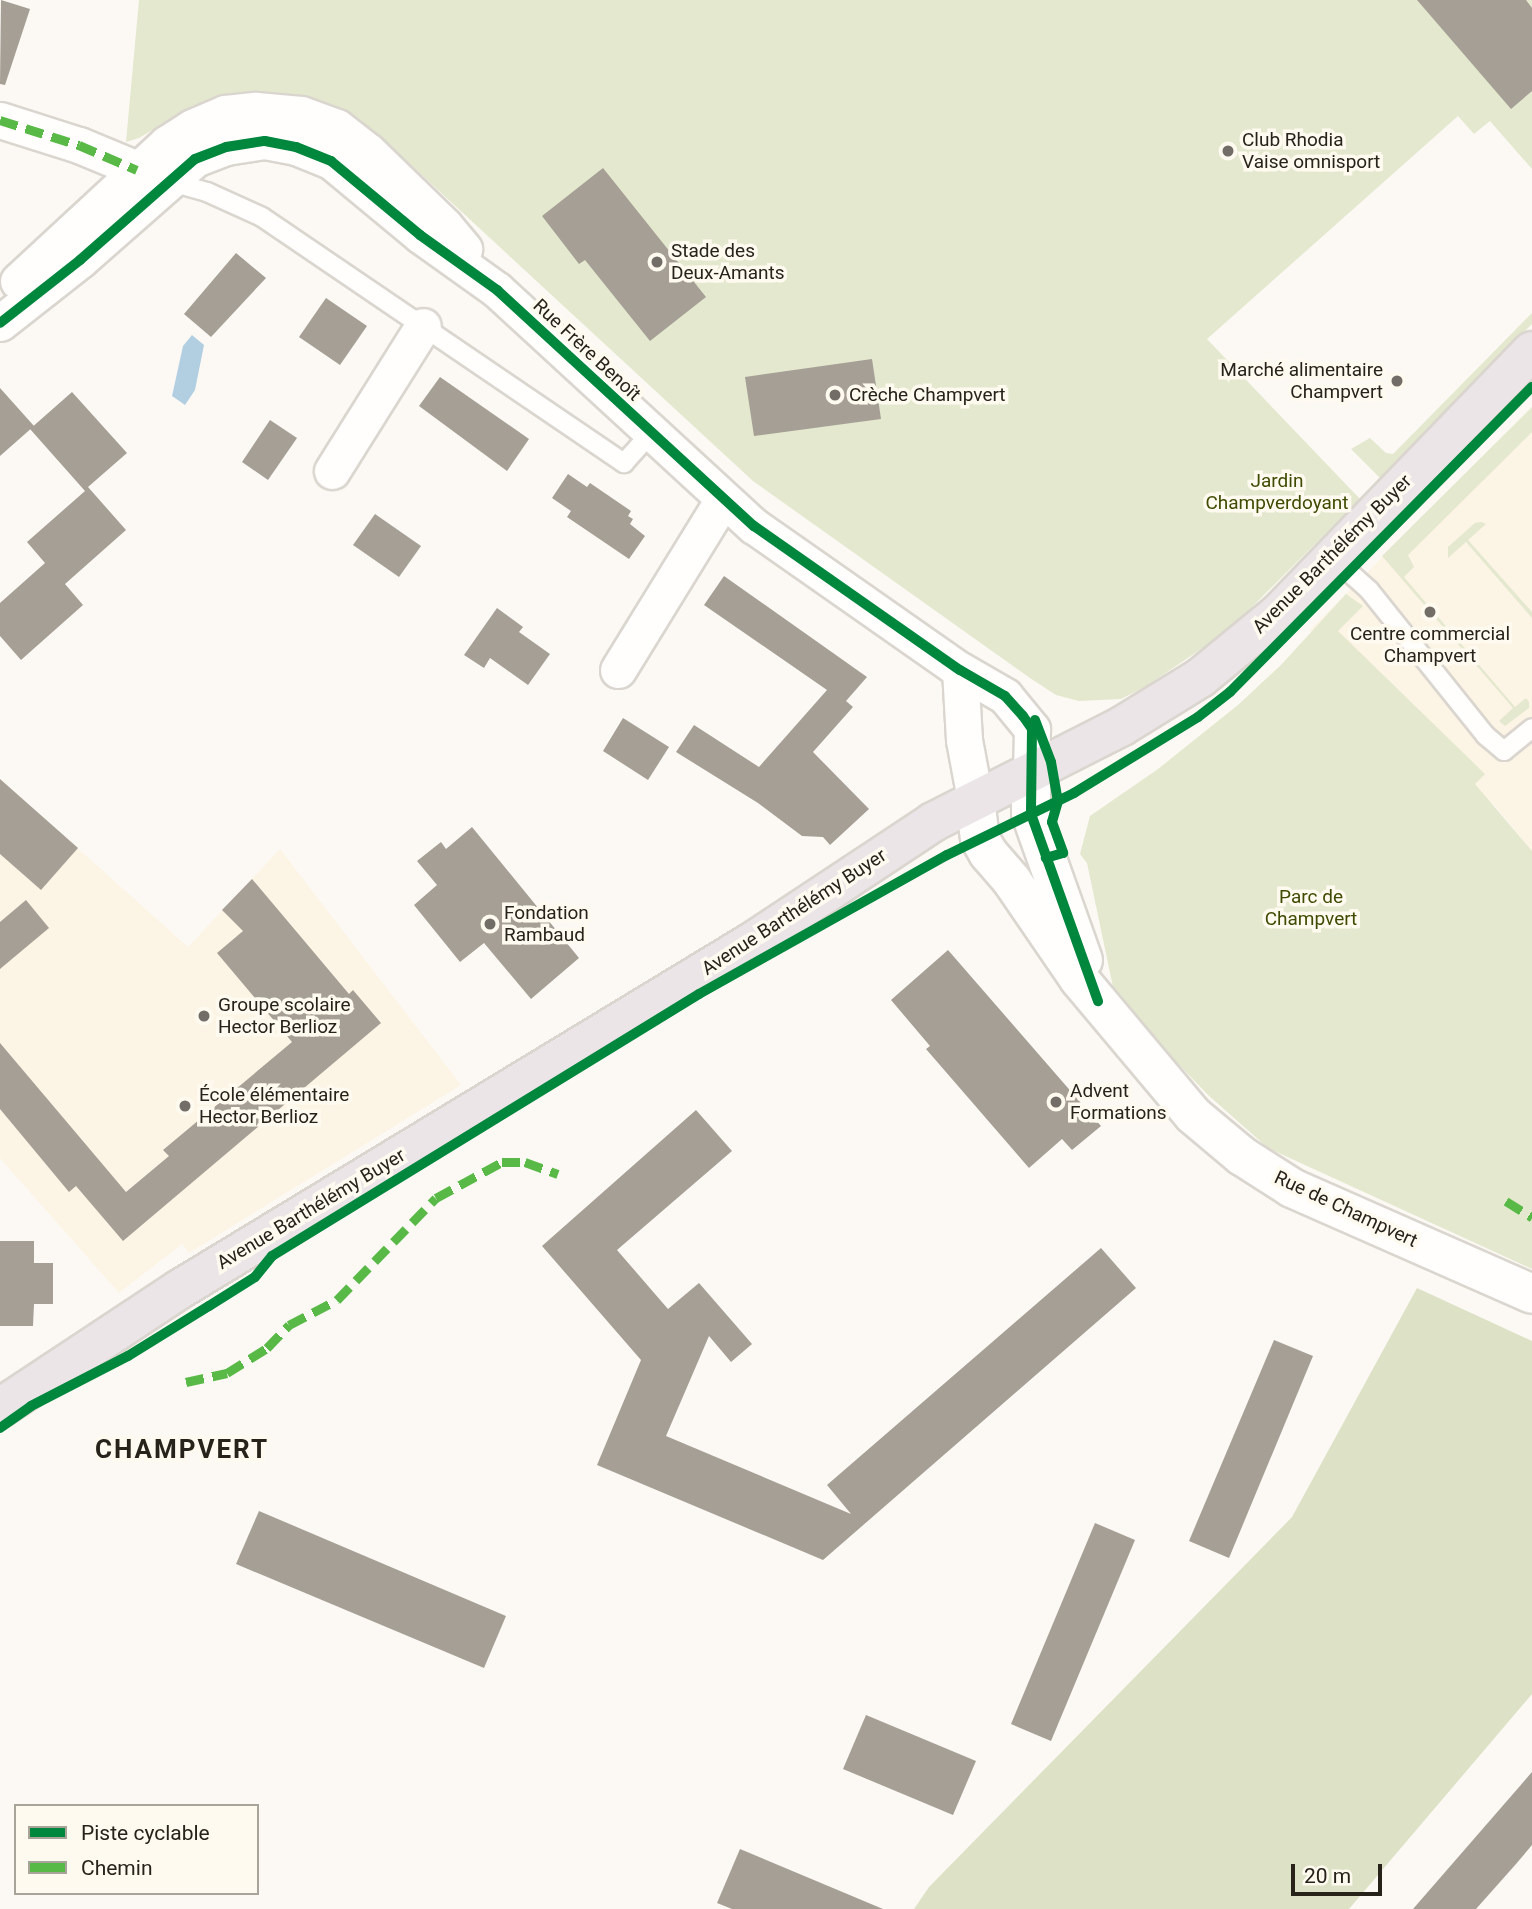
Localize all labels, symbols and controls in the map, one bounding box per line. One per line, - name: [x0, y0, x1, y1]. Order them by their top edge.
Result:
- place label: Club Rhodia Vaise omnisport: [1242, 129, 1380, 173]
- marker: Club Rhodia Vaise omnisport: [1220, 143, 1236, 159]
- place label: Stade des Deux-Amants: [671, 240, 785, 284]
- marker: Stade des Deux-Amants: [649, 254, 665, 270]
- street label: Rue Frère Benoît: [528, 294, 646, 406]
- place label: Marché alimentaire Champvert: [1220, 359, 1383, 403]
- marker: Marché alimentaire Champvert: [1389, 373, 1405, 389]
- place label: Crèche Champvert: [849, 384, 1006, 406]
- marker: Crèche Champvert: [827, 387, 843, 403]
- park label: Jardin Champverdoyant: [1205, 470, 1349, 514]
- street label: Avenue Barthélémy Buyer: [1248, 470, 1416, 638]
- marker: Centre commercial Champvert: [1422, 604, 1438, 620]
- place label: Centre commercial Champvert: [1350, 623, 1510, 667]
- street label: Avenue Barthélémy Buyer: [697, 844, 891, 980]
- park label: Parc de Champvert: [1265, 886, 1357, 930]
- place label: Fondation Rambaud: [504, 902, 589, 946]
- marker: Fondation Rambaud: [482, 916, 498, 932]
- place label: Groupe scolaire Hector Berlioz: [218, 994, 350, 1038]
- marker: Groupe scolaire Hector Berlioz: [196, 1008, 212, 1024]
- place label: Advent Formations: [1070, 1080, 1167, 1124]
- place label: École élémentaire Hector Berlioz: [199, 1084, 349, 1128]
- marker: Advent Formations: [1048, 1094, 1064, 1110]
- marker: École élémentaire Hector Berlioz: [177, 1098, 193, 1114]
- street label: Avenue Barthélémy Buyer: [213, 1144, 409, 1274]
- street label: Rue de Champvert: [1271, 1166, 1421, 1252]
- district label: CHAMPVERT: [96, 1434, 268, 1466]
- legend: [14, 1804, 259, 1895]
- text: Piste cyclable: [81, 1821, 210, 1845]
- scale bar: [1294, 1850, 1385, 1894]
- text: Chemin: [81, 1856, 153, 1880]
- text: 20 m: [1304, 1864, 1351, 1888]

